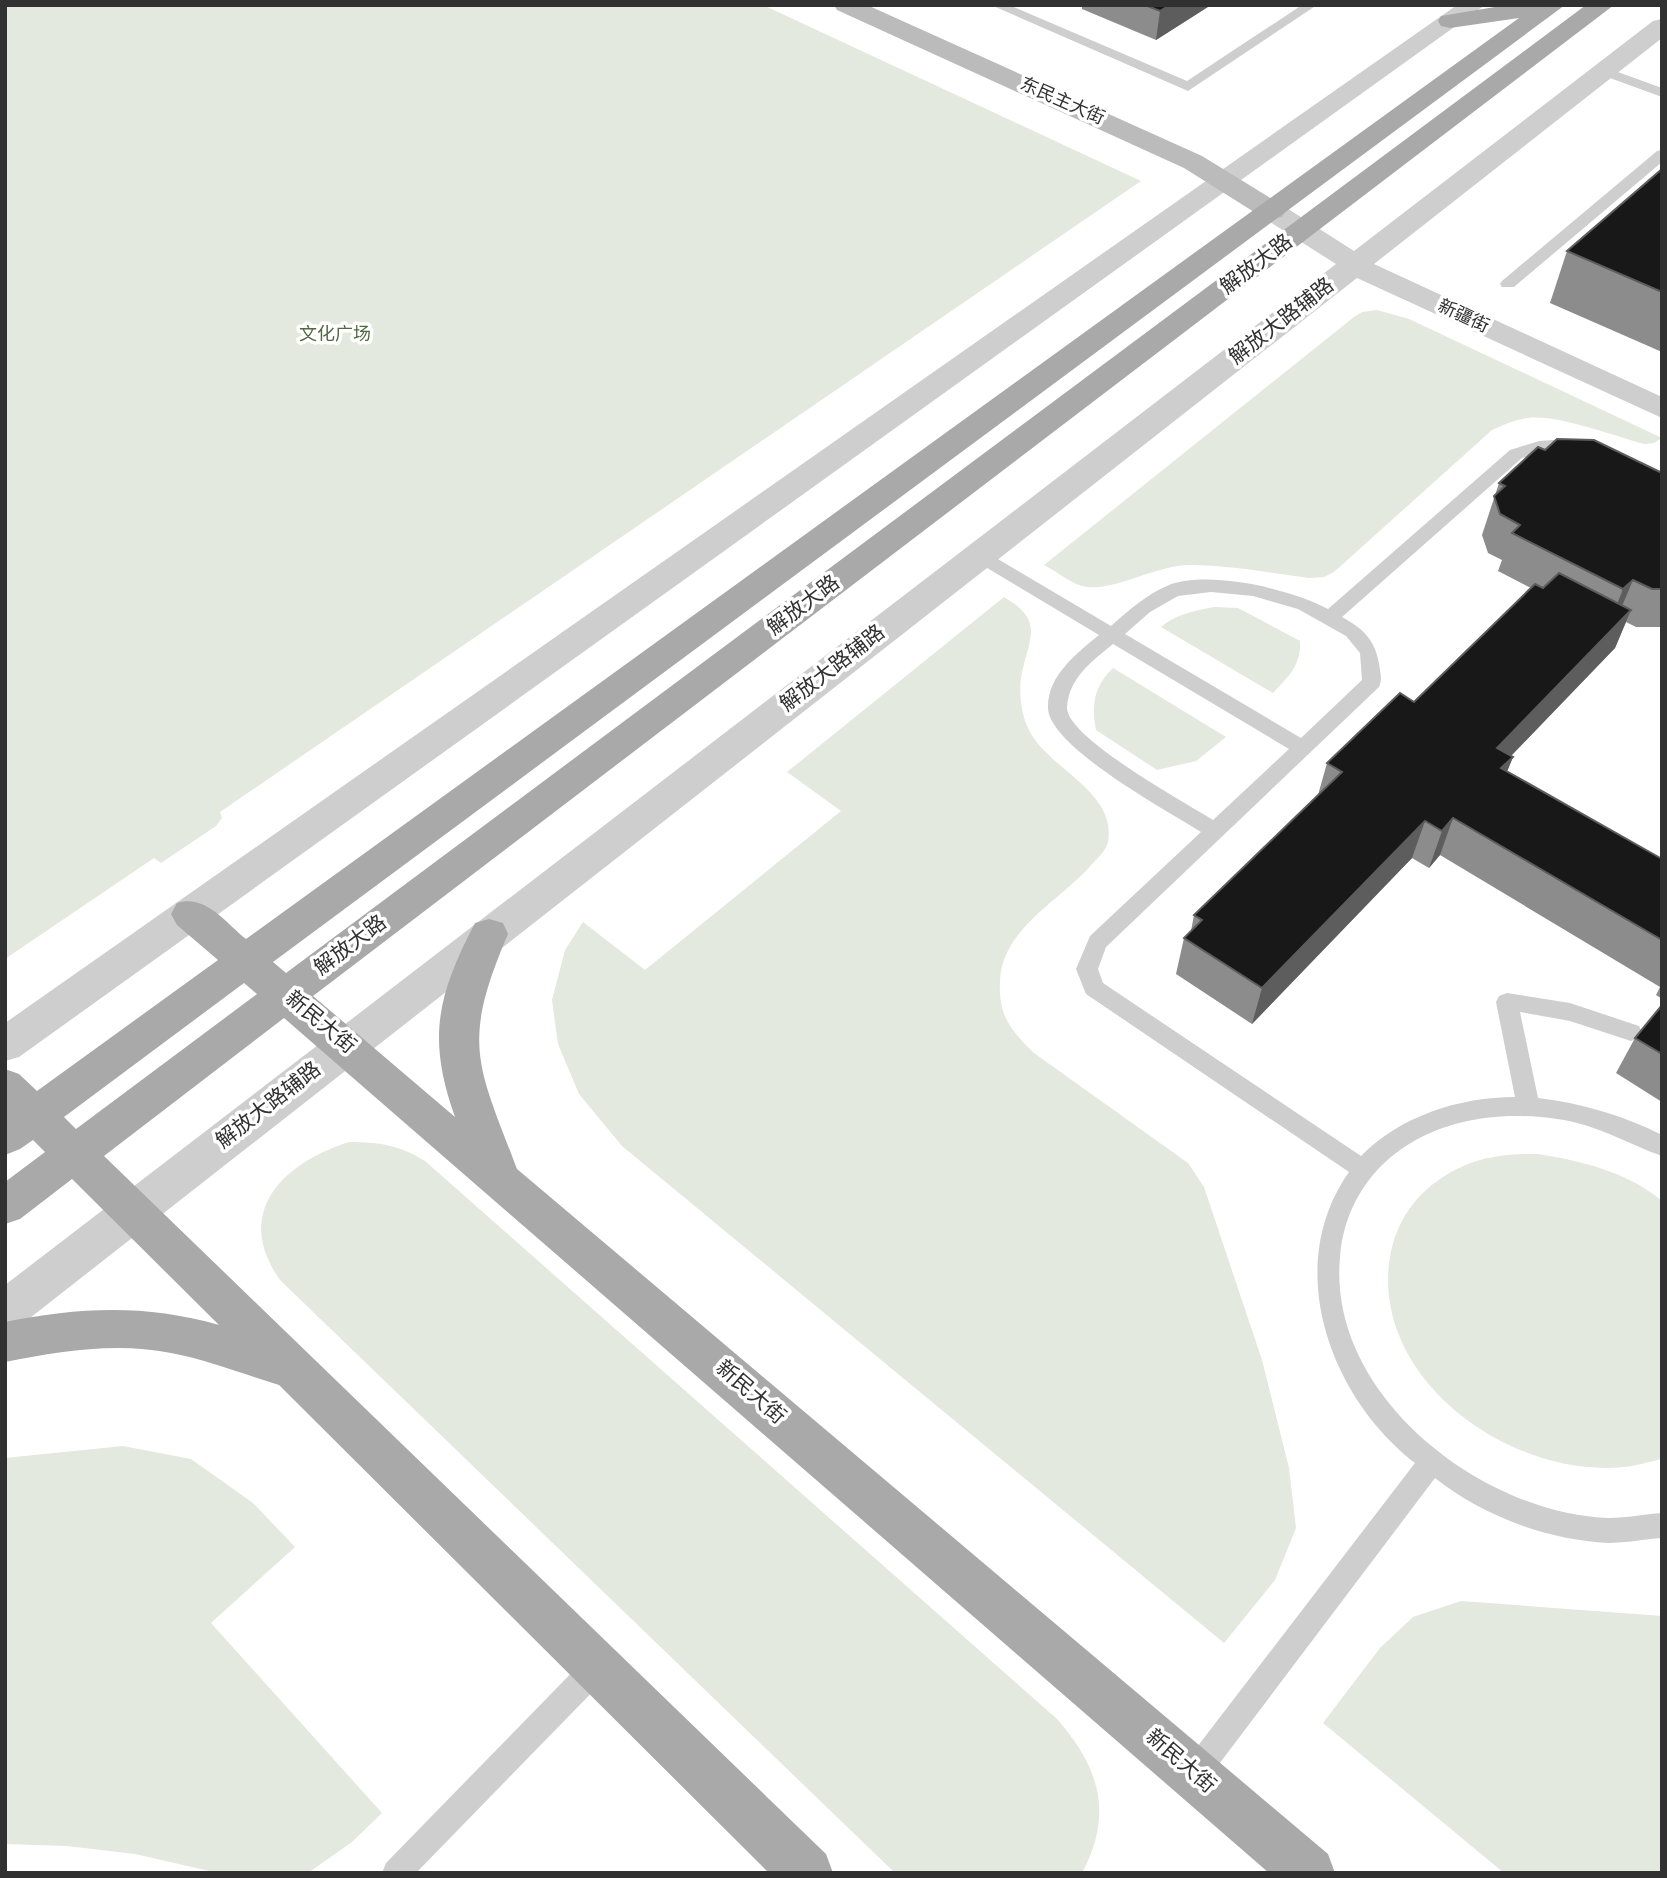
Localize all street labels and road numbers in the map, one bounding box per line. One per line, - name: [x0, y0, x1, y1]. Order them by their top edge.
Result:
- street label: 东民主大街: [1016, 73, 1108, 131]
- street label: 解放大路: [1215, 229, 1299, 301]
- street label: 解放大路辅路: [1224, 273, 1340, 371]
- street label: 新疆街: [1434, 295, 1492, 339]
- street label: 解放大路: [762, 570, 846, 642]
- street label: 解放大路辅路: [775, 620, 891, 718]
- street label: 解放大路: [309, 910, 393, 982]
- street label: 新民大街: [279, 986, 361, 1060]
- street label: 解放大路辅路: [211, 1057, 327, 1155]
- street label: 新民大街: [709, 1355, 791, 1431]
- street label: 新民大街: [1139, 1724, 1221, 1800]

